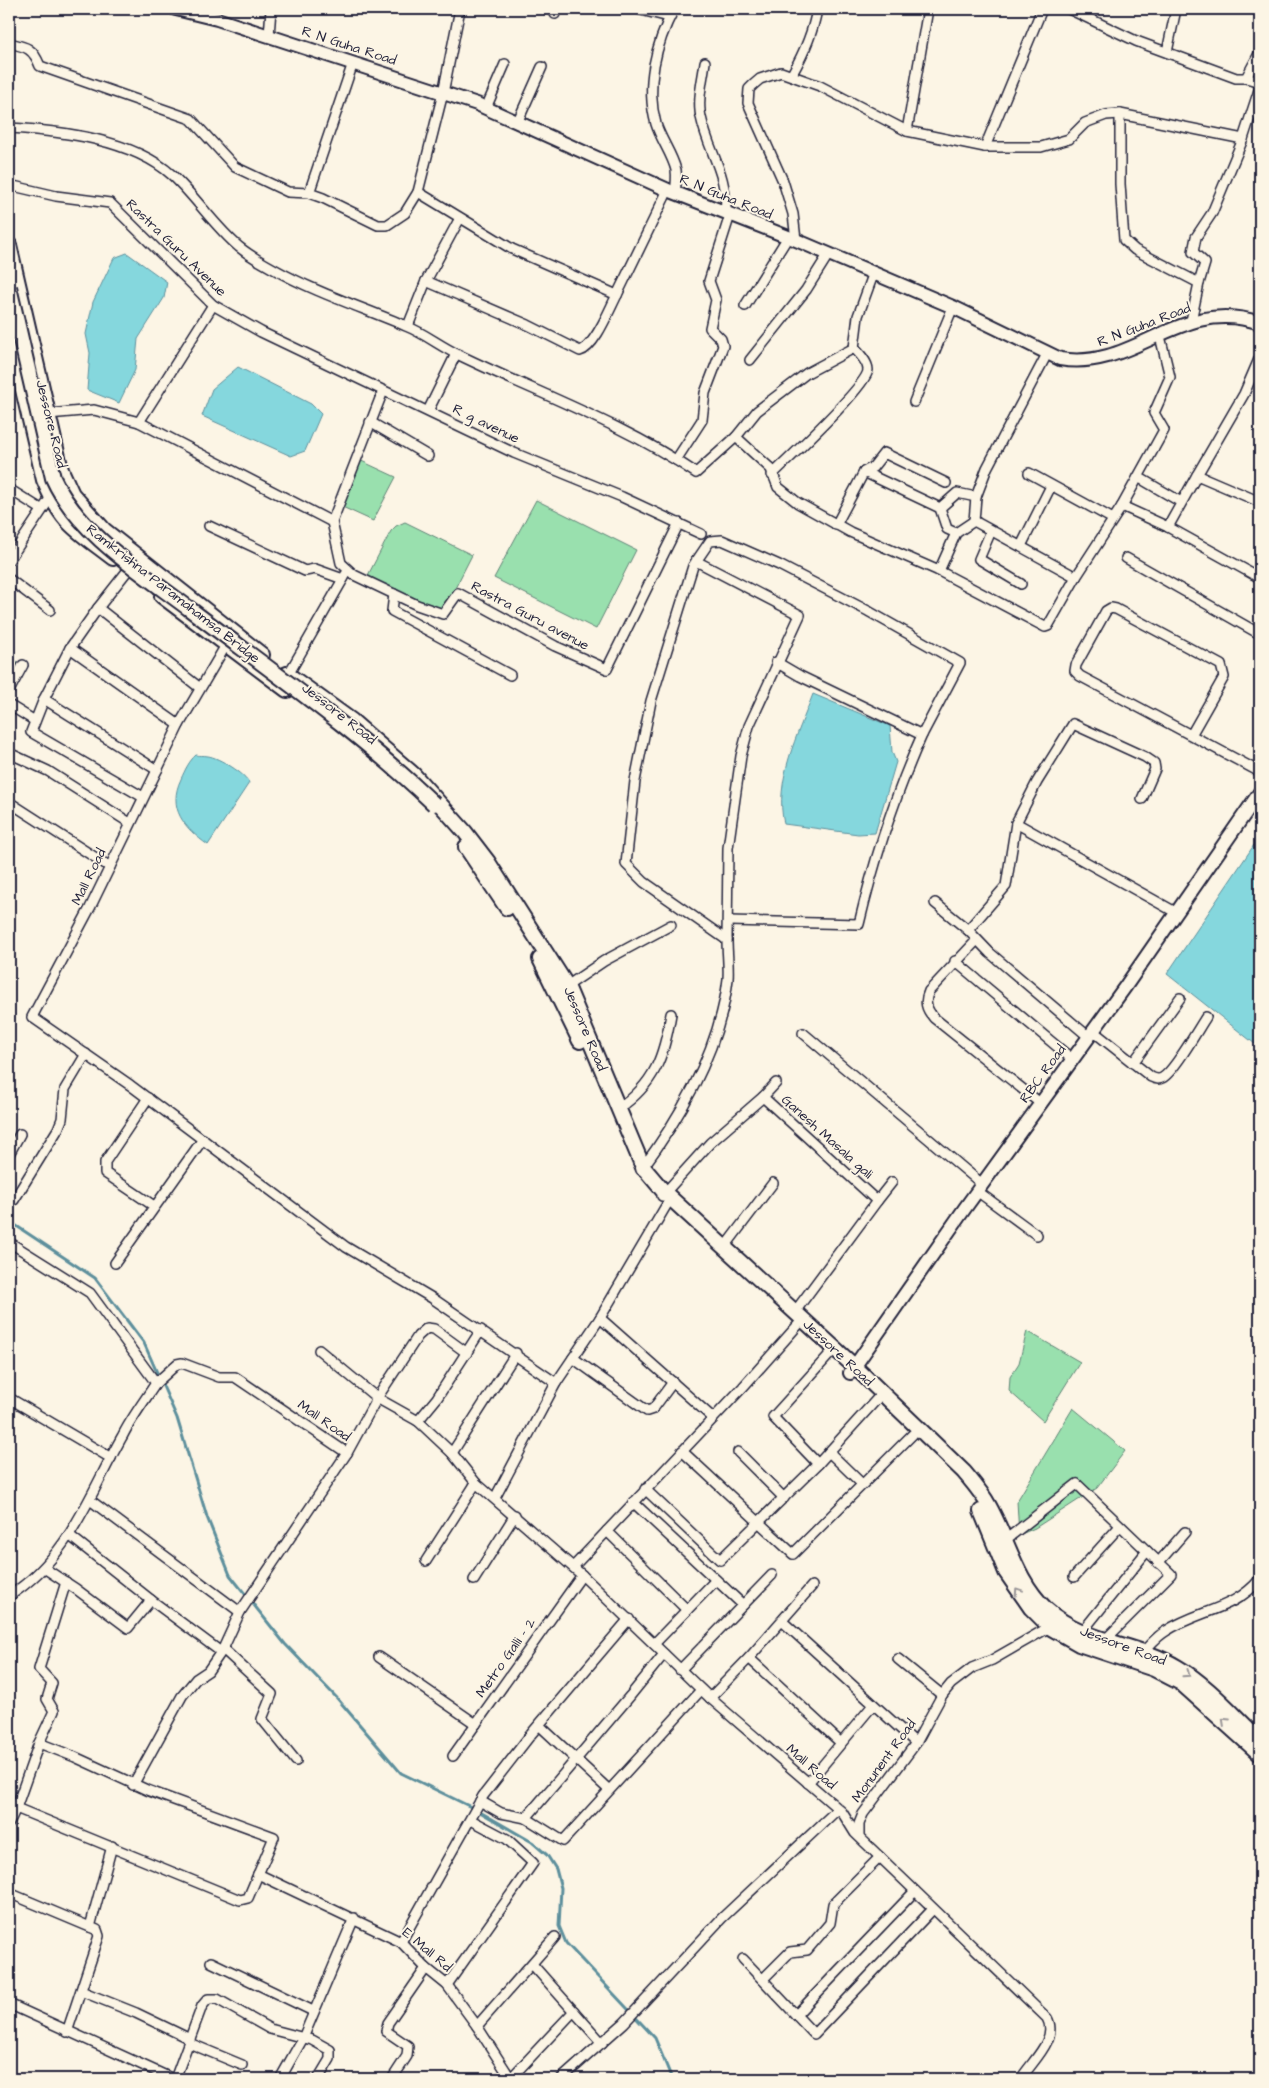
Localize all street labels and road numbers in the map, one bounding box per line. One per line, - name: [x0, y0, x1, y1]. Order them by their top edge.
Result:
- street label: R N Guha Road: [299, 21, 399, 71]
- street label: R N Guha Road: [677, 169, 775, 225]
- street label: Rastra Guru Avenue: [121, 195, 231, 302]
- street label: R N Guha Road: [1094, 298, 1194, 352]
- street label: Jessore Road: [30, 378, 72, 470]
- street label: R g avenue: [449, 399, 523, 449]
- street label: Ramkrishna Paramahamsa Bridge: [82, 520, 264, 668]
- street label: Rastra Guru avenue: [467, 576, 593, 656]
- street label: Jessore Road: [297, 678, 381, 750]
- street label: Mall Road: [67, 845, 111, 909]
- street label: Jessore Road: [558, 984, 612, 1074]
- street label: RBC Road: [1015, 1041, 1071, 1107]
- street label: Ganesh Masala gali: [777, 1090, 877, 1184]
- street label: Jessore Road: [798, 1315, 878, 1391]
- street label: Mall Road: [293, 1395, 355, 1447]
- street label: Metro Galli - 2: [471, 1614, 541, 1702]
- street label: Jessore Road: [1077, 1621, 1169, 1671]
- street label: Monunent Road: [847, 1715, 921, 1807]
- street label: Mall Road: [781, 1739, 841, 1795]
- street label: E Mall Rd: [398, 1923, 456, 1977]

